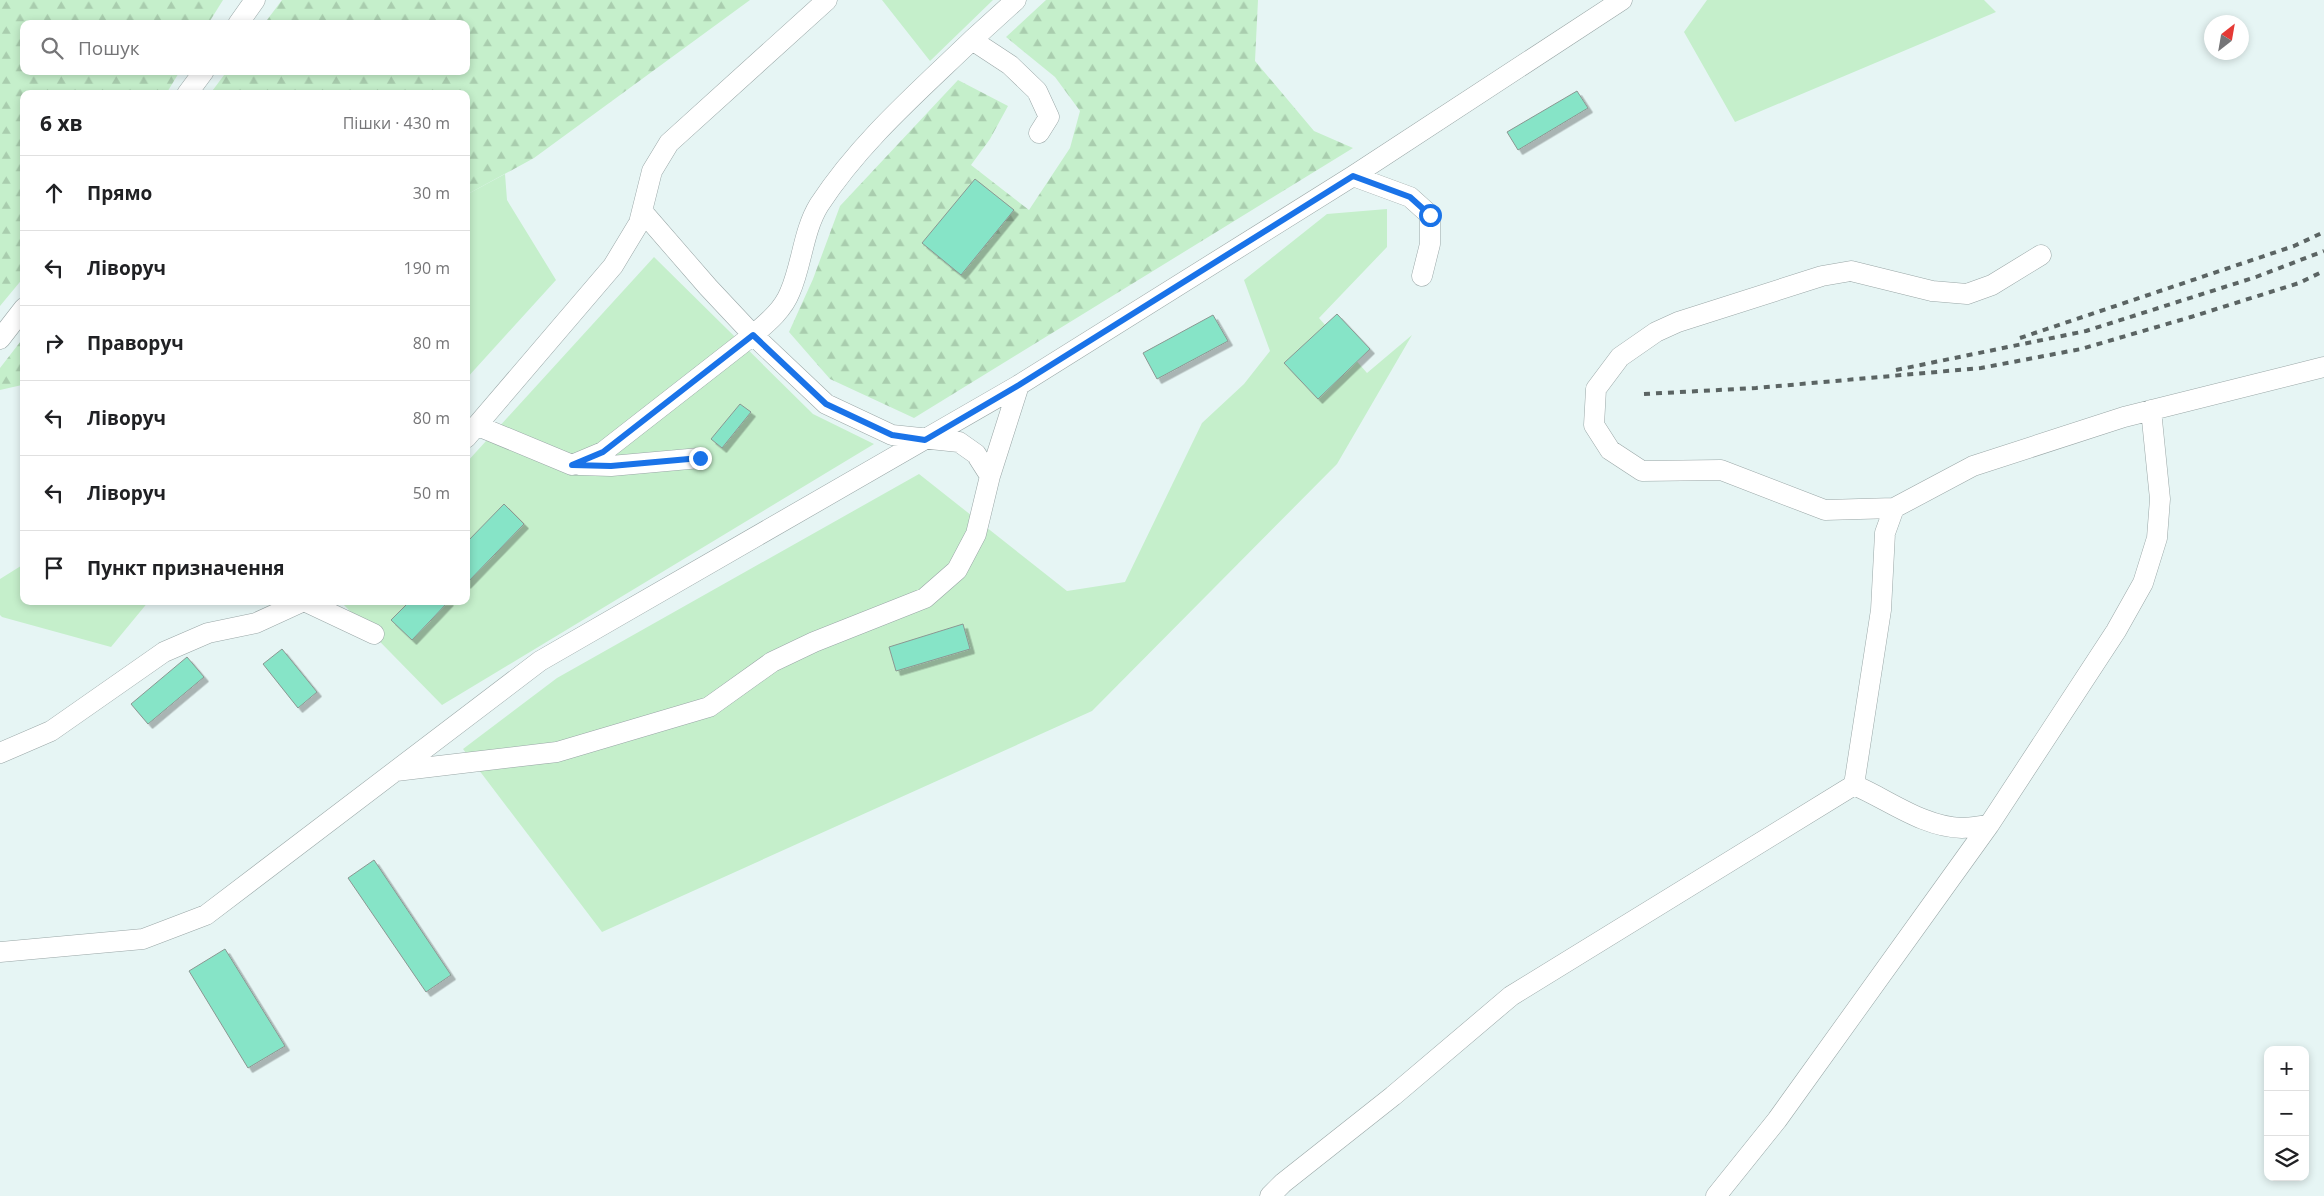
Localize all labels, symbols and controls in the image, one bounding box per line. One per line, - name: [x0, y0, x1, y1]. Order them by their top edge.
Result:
- north arrow: [2204, 15, 2249, 60]
- search box: [20, 20, 470, 75]
- icon: search: [38, 34, 66, 62]
- text: Пошук: [78, 35, 140, 61]
- text: 6 хв: [40, 109, 83, 137]
- text: Пішки · 430 m: [343, 112, 450, 134]
- icon: ahead: [40, 179, 68, 207]
- text: Прямо: [87, 180, 152, 206]
- text: 30 m: [413, 182, 450, 204]
- route start: [1419, 204, 1442, 227]
- icon: left: [40, 254, 68, 282]
- text: Ліворуч: [87, 255, 166, 281]
- text: 190 m: [404, 257, 450, 279]
- icon: right: [40, 329, 68, 357]
- text: Праворуч: [87, 330, 184, 356]
- text: 80 m: [413, 332, 450, 354]
- icon: left: [40, 404, 68, 432]
- text: Ліворуч: [87, 405, 166, 431]
- text: 80 m: [413, 407, 450, 429]
- route end: [689, 447, 712, 470]
- icon: left: [40, 479, 68, 507]
- text: Ліворуч: [87, 480, 166, 506]
- text: 50 m: [413, 482, 450, 504]
- icon: arrive: [40, 554, 68, 582]
- text: Пункт призначення: [87, 555, 285, 581]
- map controls: [2264, 1046, 2309, 1181]
- button: +: [2264, 1046, 2309, 1091]
- button: −: [2264, 1091, 2309, 1136]
- button: layers: [2264, 1136, 2309, 1181]

